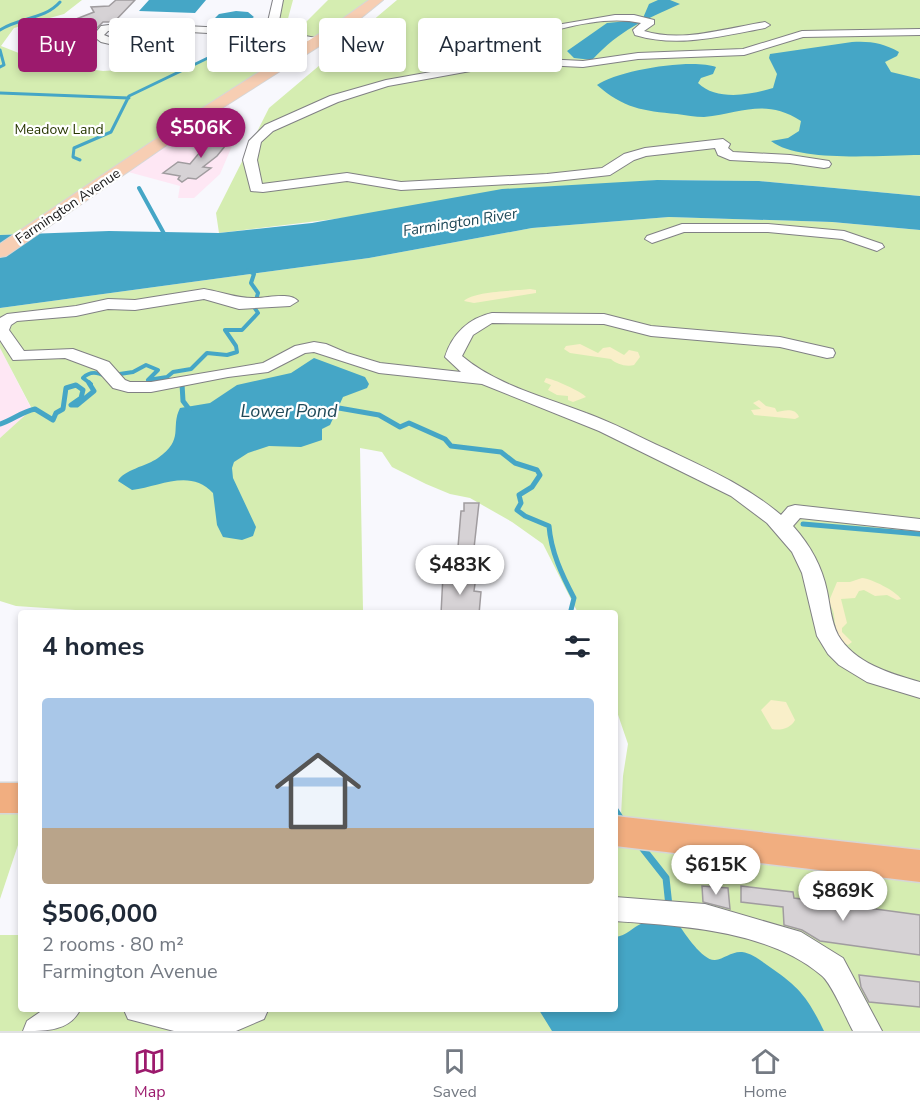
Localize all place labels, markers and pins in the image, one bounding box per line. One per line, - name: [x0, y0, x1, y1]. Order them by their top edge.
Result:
- pin: $506K: [159, 108, 243, 159]
- pin: $483K: [418, 545, 502, 596]
- pin: $615K: [674, 845, 758, 896]
- pin: $869K: [801, 871, 885, 922]

